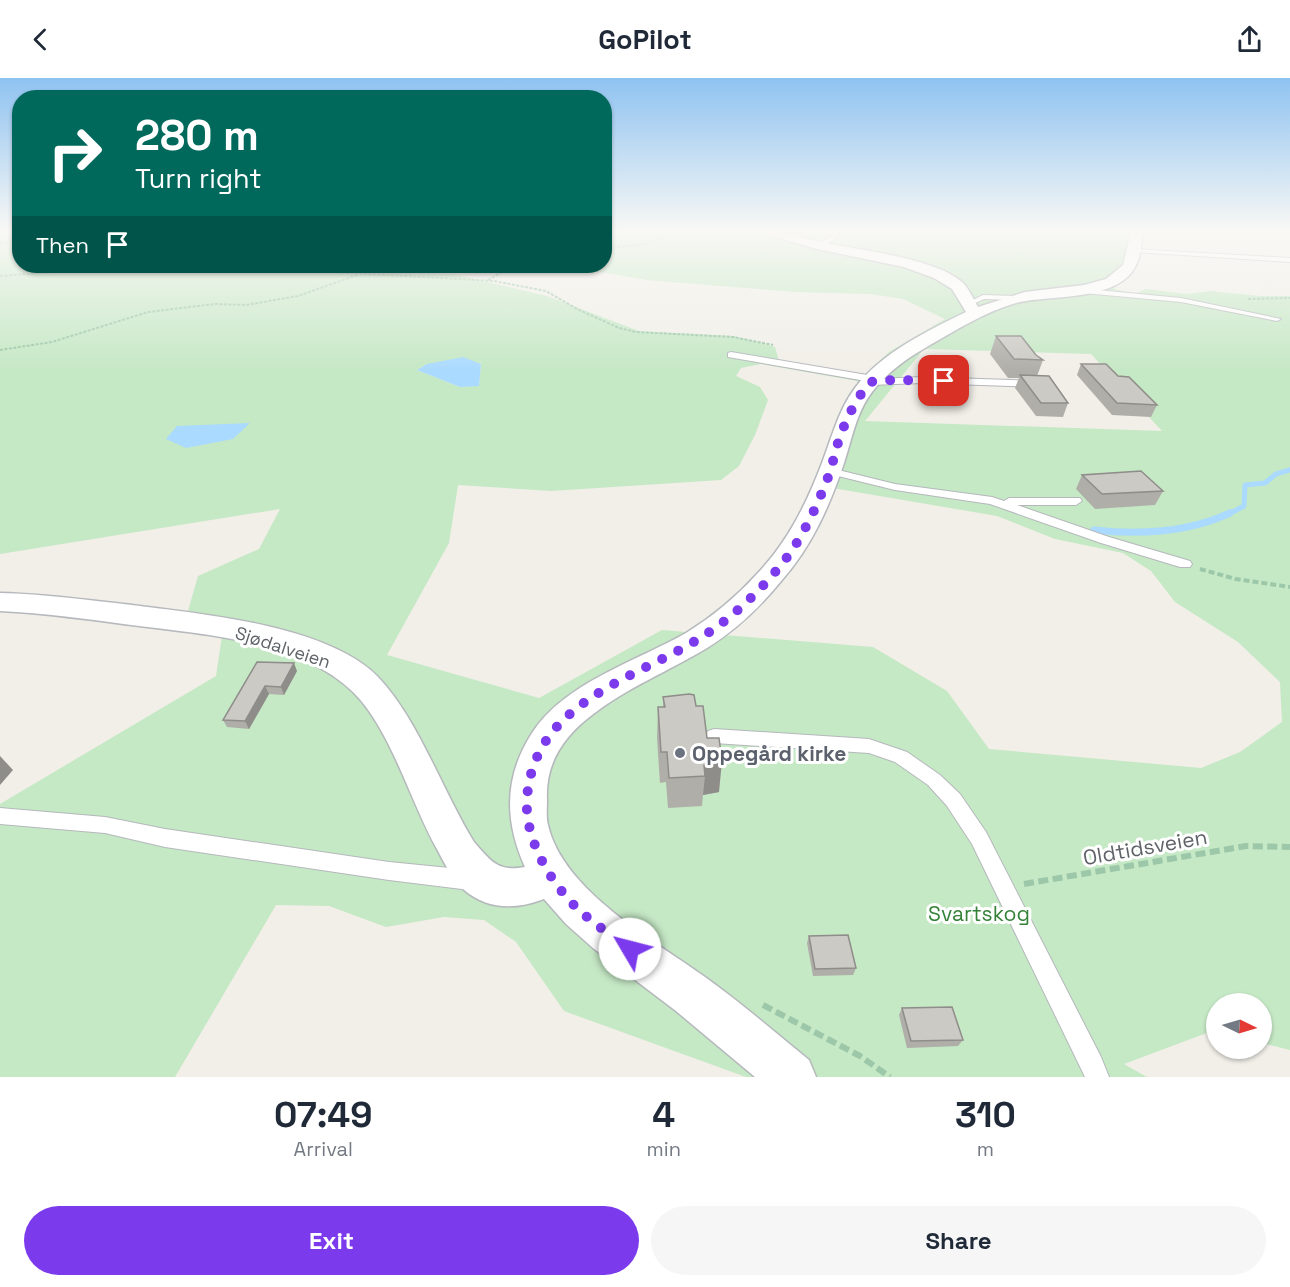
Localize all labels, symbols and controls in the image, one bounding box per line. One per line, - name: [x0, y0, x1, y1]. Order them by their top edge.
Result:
- text: GoPilot: [598, 22, 692, 57]
- icon: back: [24, 23, 57, 56]
- icon: share: [1233, 23, 1266, 56]
- text: 280 m: [135, 109, 259, 162]
- icon: right: [36, 114, 114, 192]
- text: Turn right: [135, 161, 262, 196]
- icon: arrive: [101, 228, 134, 261]
- text: Then: [36, 231, 89, 259]
- pin: [918, 355, 969, 406]
- icon: arrive: [927, 364, 960, 397]
- street label: Sjødalveien: [232, 621, 334, 673]
- place label: Oppegård kirke: [692, 740, 846, 767]
- marker: Oppegård kirke: [673, 746, 687, 760]
- street label: Oldtidsveien: [1081, 823, 1209, 871]
- park label: Svartskog: [928, 900, 1030, 927]
- position arrow: [598, 917, 662, 981]
- north arrow: [1206, 993, 1272, 1059]
- map controls: [1206, 993, 1272, 1059]
- text: 07:49: [274, 1092, 373, 1138]
- text: 4: [652, 1092, 675, 1138]
- text: 310: [955, 1092, 1016, 1138]
- text: Arrival: [294, 1136, 353, 1162]
- text: min: [647, 1136, 681, 1162]
- text: m: [977, 1136, 994, 1162]
- button: Exit: [24, 1206, 639, 1275]
- button: Share: [651, 1206, 1266, 1275]

